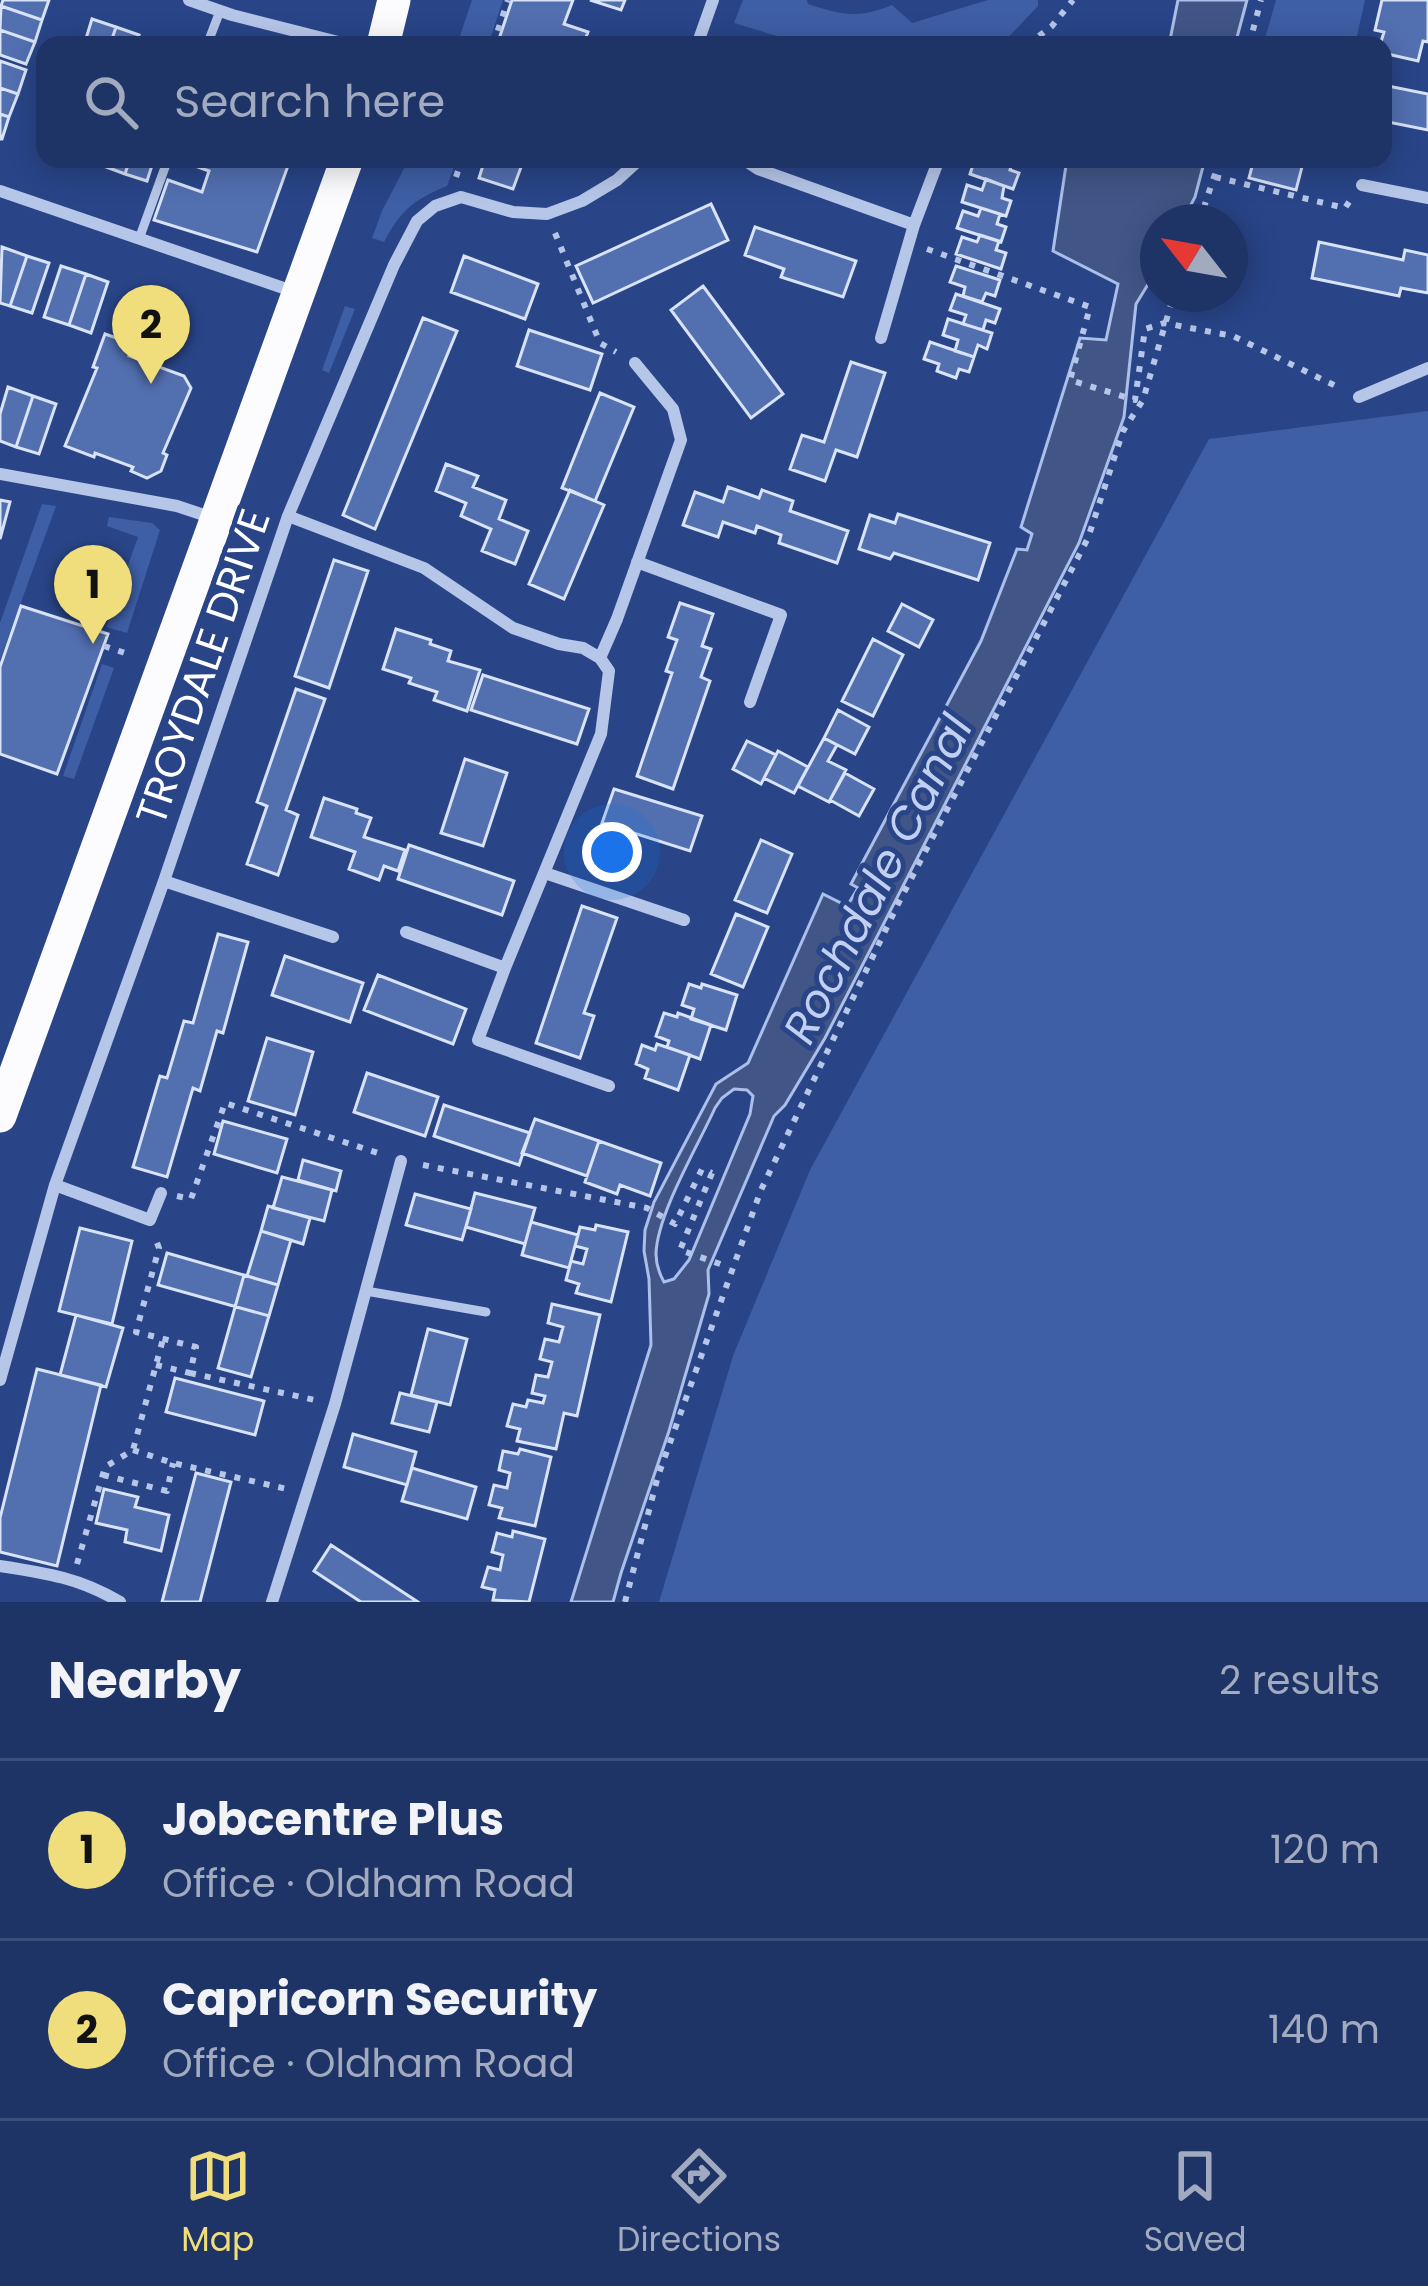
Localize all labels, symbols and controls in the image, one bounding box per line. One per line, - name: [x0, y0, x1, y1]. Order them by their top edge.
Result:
- search box: [36, 36, 1392, 168]
- icon: search: [78, 69, 144, 135]
- text: Search here: [174, 70, 445, 133]
- north arrow: [1140, 204, 1248, 312]
- pin: 2: [112, 285, 190, 384]
- street label: TROYDALE DRIVE: [121, 501, 285, 833]
- pin: 1: [54, 545, 132, 644]
- water label: Rochdale Canal: [768, 703, 988, 1054]
- your location: [582, 822, 642, 882]
- text: Nearby: [48, 1644, 241, 1716]
- text: 2 results: [1219, 1653, 1380, 1708]
- text: Jobcentre Plus: [162, 1788, 504, 1851]
- text: 1: [80, 1822, 94, 1877]
- text: 120 m: [1270, 1822, 1380, 1877]
- text: Office · Oldham Road: [162, 1856, 575, 1911]
- text: Capricorn Security: [162, 1968, 597, 2031]
- text: 2: [76, 2002, 98, 2057]
- text: 140 m: [1268, 2002, 1380, 2057]
- text: Office · Oldham Road: [162, 2036, 575, 2091]
- tab: Map: [181, 2143, 254, 2265]
- tab: Directions: [617, 2143, 781, 2265]
- tab: Saved: [1144, 2143, 1247, 2265]

